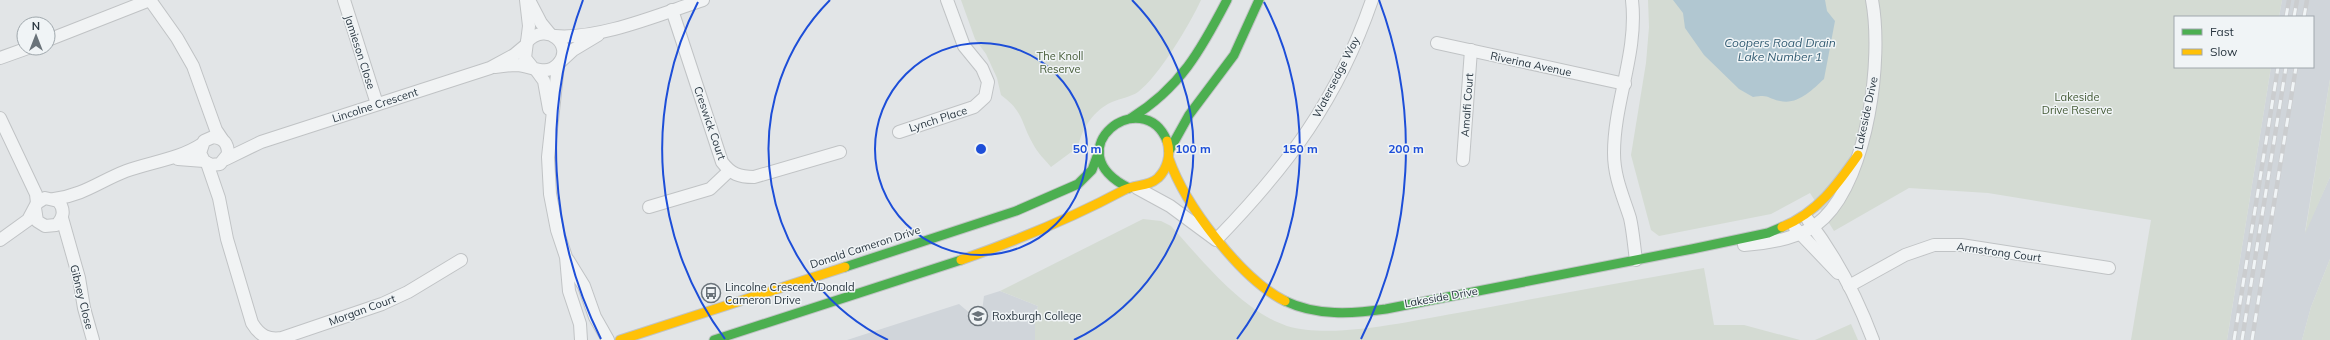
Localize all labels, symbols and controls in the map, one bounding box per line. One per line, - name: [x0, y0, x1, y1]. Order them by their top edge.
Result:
- street label: Jamieson Close: [341, 13, 379, 91]
- north arrow: [16, 16, 56, 56]
- legend: [2174, 16, 2314, 68]
- text: N: [32, 19, 40, 33]
- text: Fast: [2210, 24, 2234, 39]
- street label: Watersedge Way: [1309, 34, 1363, 120]
- water label: Coopers Road Drain Lake Number 1: [1724, 35, 1836, 64]
- text: Slow: [2210, 44, 2238, 59]
- park label: The Knoll Reserve: [1037, 49, 1083, 76]
- street label: Riverina Avenue: [1489, 49, 1573, 79]
- street label: Amalfi Court: [1458, 72, 1476, 137]
- street label: Lakeside Drive: [1851, 75, 1881, 151]
- street label: Creswick Court: [691, 84, 729, 162]
- street label: Lincolne Crescent: [330, 85, 420, 125]
- park label: Lakeside Drive Reserve: [2042, 90, 2112, 117]
- street label: Lynch Place: [907, 103, 969, 135]
- text: 50 m: [1073, 141, 1101, 156]
- text: 100 m: [1175, 141, 1211, 156]
- text: 150 m: [1282, 141, 1318, 156]
- text: 200 m: [1388, 141, 1424, 156]
- centre of rings: [974, 142, 988, 156]
- street label: Donald Cameron Drive: [808, 223, 922, 271]
- street label: Armstrong Court: [1956, 239, 2042, 265]
- street label: Gibney Close: [67, 263, 97, 331]
- place label: Lincolne Crescent/Donald Cameron Drive: [725, 280, 855, 307]
- bus stop icon: Lincolne Crescent/Donald Cameron Drive: [700, 282, 722, 304]
- street label: Lakeside Drive: [1403, 284, 1479, 310]
- street label: Morgan Court: [327, 291, 397, 329]
- school or university icon: Roxburgh College: [967, 305, 989, 327]
- place label: Roxburgh College: [992, 309, 1082, 323]

